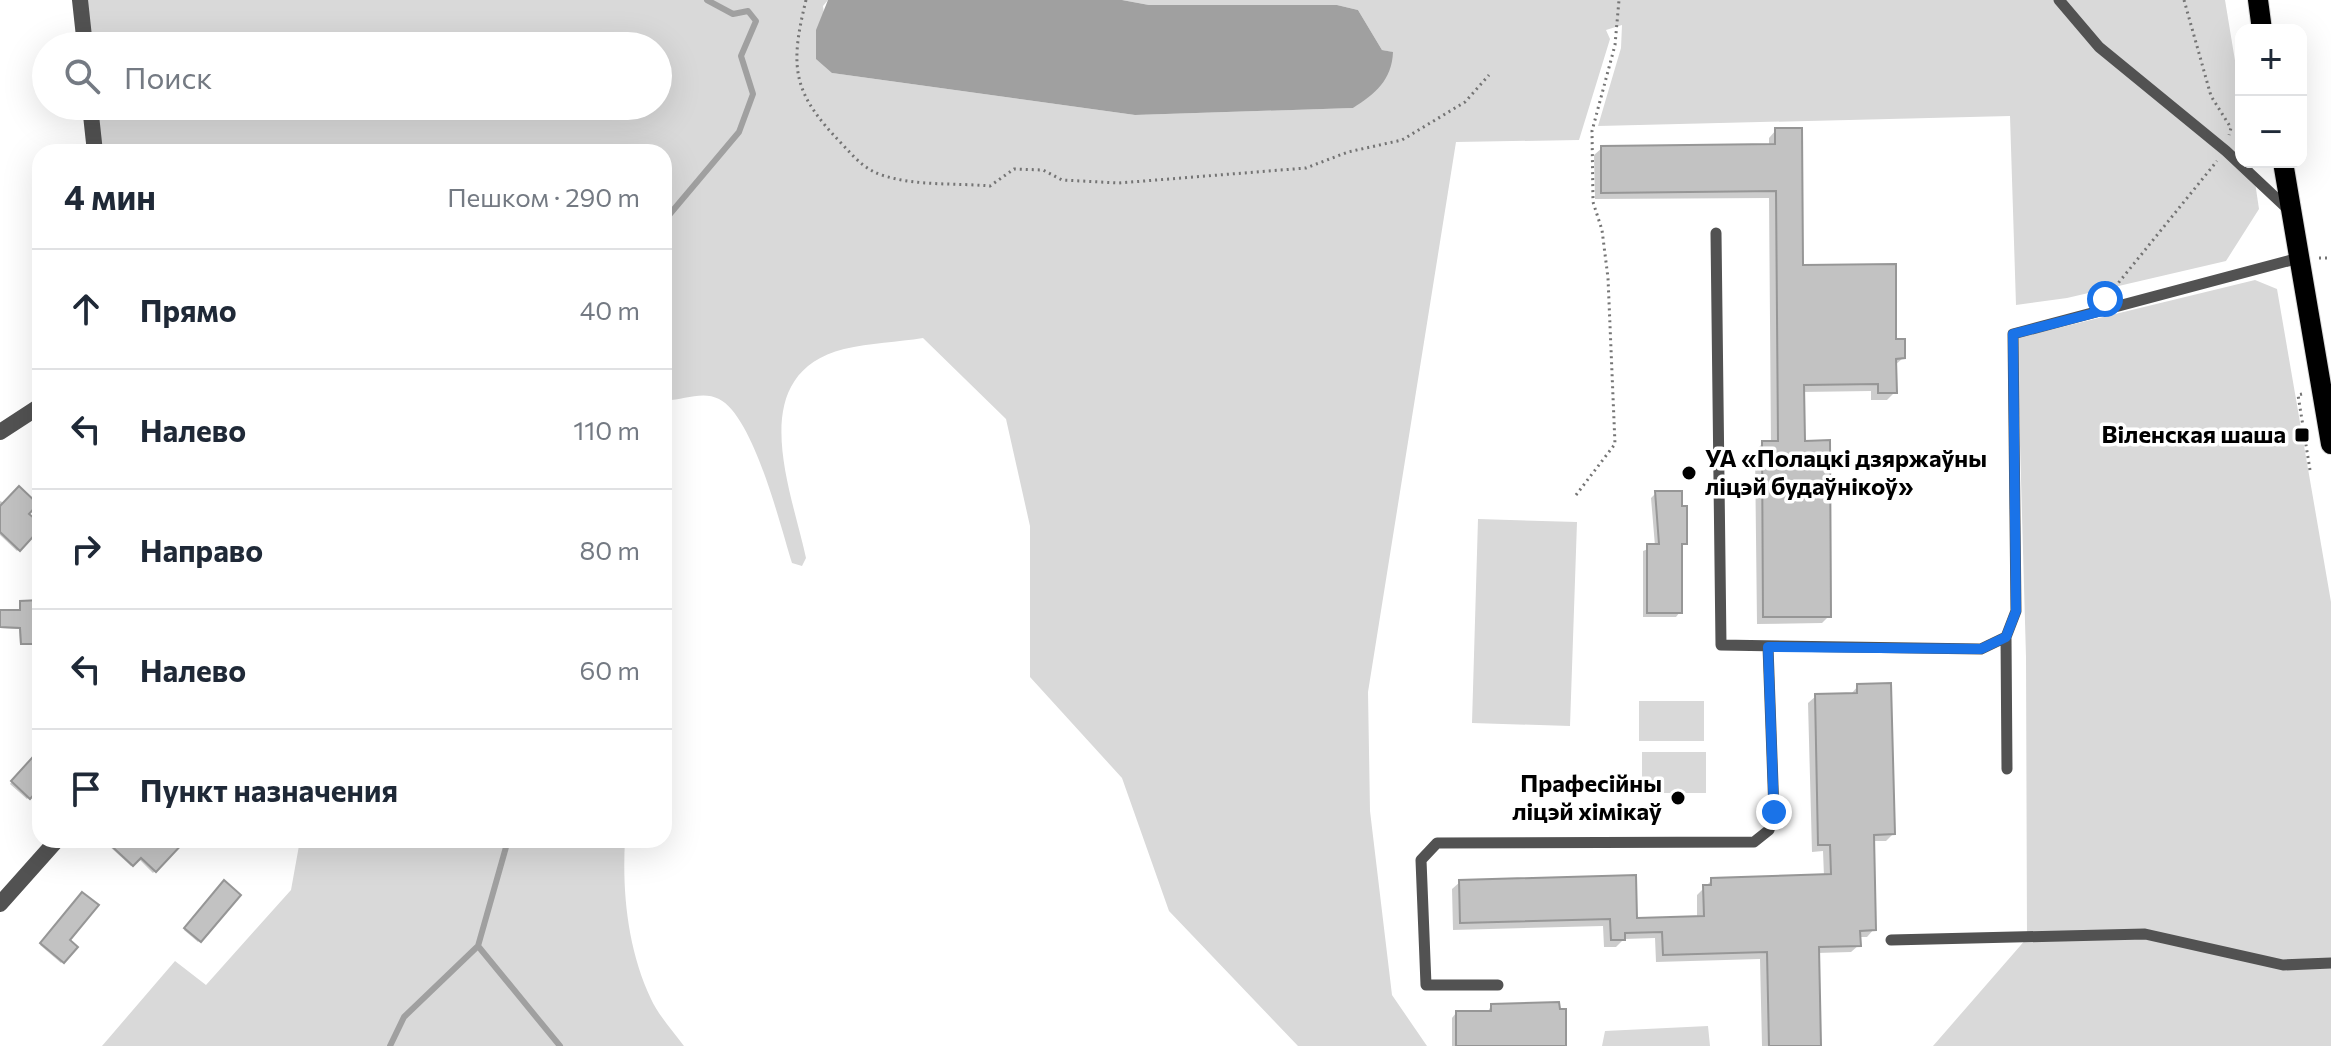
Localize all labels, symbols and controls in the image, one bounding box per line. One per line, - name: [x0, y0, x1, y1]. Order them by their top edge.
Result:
- map controls: [2235, 24, 2307, 168]
- button: +: [2235, 24, 2307, 96]
- search box: [32, 32, 672, 120]
- icon: search: [60, 54, 104, 98]
- text: Поиск: [124, 58, 212, 95]
- button: −: [2235, 96, 2307, 168]
- text: 4 мин: [64, 175, 156, 217]
- text: Пешком · 290 m: [447, 181, 640, 212]
- route start: [2087, 281, 2123, 317]
- icon: ahead: [64, 287, 108, 331]
- text: Прямо: [140, 291, 237, 328]
- text: 40 m: [580, 294, 640, 325]
- icon: left: [64, 407, 108, 451]
- text: Налево: [140, 411, 246, 448]
- text: 110 m: [573, 414, 640, 445]
- place label: Віленская шаша: [2102, 419, 2286, 448]
- marker: Віленская шаша: [2293, 426, 2311, 444]
- place label: УА «Полацкі дзяржаўны ліцэй будаўнікоў»: [1705, 443, 1987, 500]
- marker: УА «Полацкі дзяржаўны ліцэй будаўнікоў»: [1680, 464, 1698, 482]
- icon: right: [64, 527, 108, 571]
- text: Направо: [140, 531, 263, 568]
- text: 80 m: [580, 534, 640, 565]
- icon: left: [64, 647, 108, 691]
- text: Налево: [140, 651, 246, 688]
- text: 60 m: [580, 654, 640, 685]
- icon: arrive: [64, 767, 108, 811]
- place label: Прафесійны ліцэй хімікаў: [1512, 768, 1662, 825]
- text: Пункт назначения: [140, 771, 398, 808]
- marker: Прафесійны ліцэй хімікаў: [1669, 789, 1687, 807]
- route end: [1756, 794, 1792, 830]

